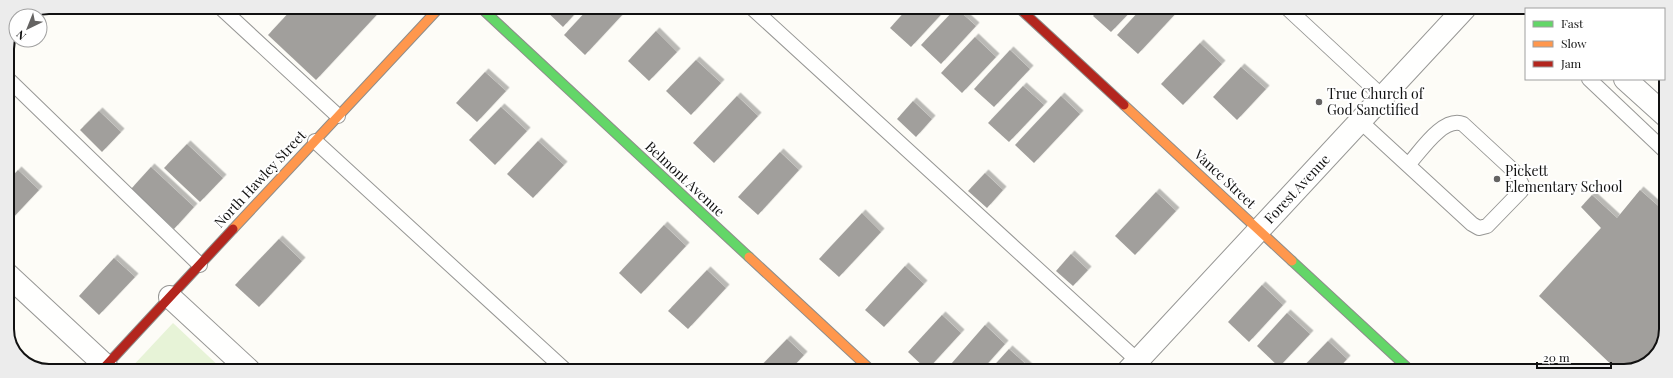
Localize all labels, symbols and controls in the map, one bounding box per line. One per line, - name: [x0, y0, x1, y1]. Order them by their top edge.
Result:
- north arrow: [8, 8, 48, 48]
- legend: [1525, 8, 1665, 80]
- text: Fast: [1561, 15, 1584, 31]
- text: N: [13, 27, 29, 44]
- text: Slow: [1561, 35, 1587, 51]
- text: Jam: [1560, 55, 1582, 71]
- place label: True Church of God Sanctified: [1327, 84, 1425, 119]
- marker: True Church of God Sanctified: [1314, 97, 1324, 107]
- street label: North Hawley Street: [209, 125, 310, 231]
- street label: Belmont Avenue: [641, 137, 729, 220]
- street label: Vance Street: [1190, 144, 1261, 213]
- street label: Forest Avenue: [1259, 150, 1334, 228]
- place label: Pickett Elementary School: [1505, 161, 1623, 196]
- marker: Pickett Elementary School: [1492, 174, 1502, 184]
- scale bar: [1537, 344, 1611, 370]
- text: 20 m: [1543, 349, 1570, 365]

